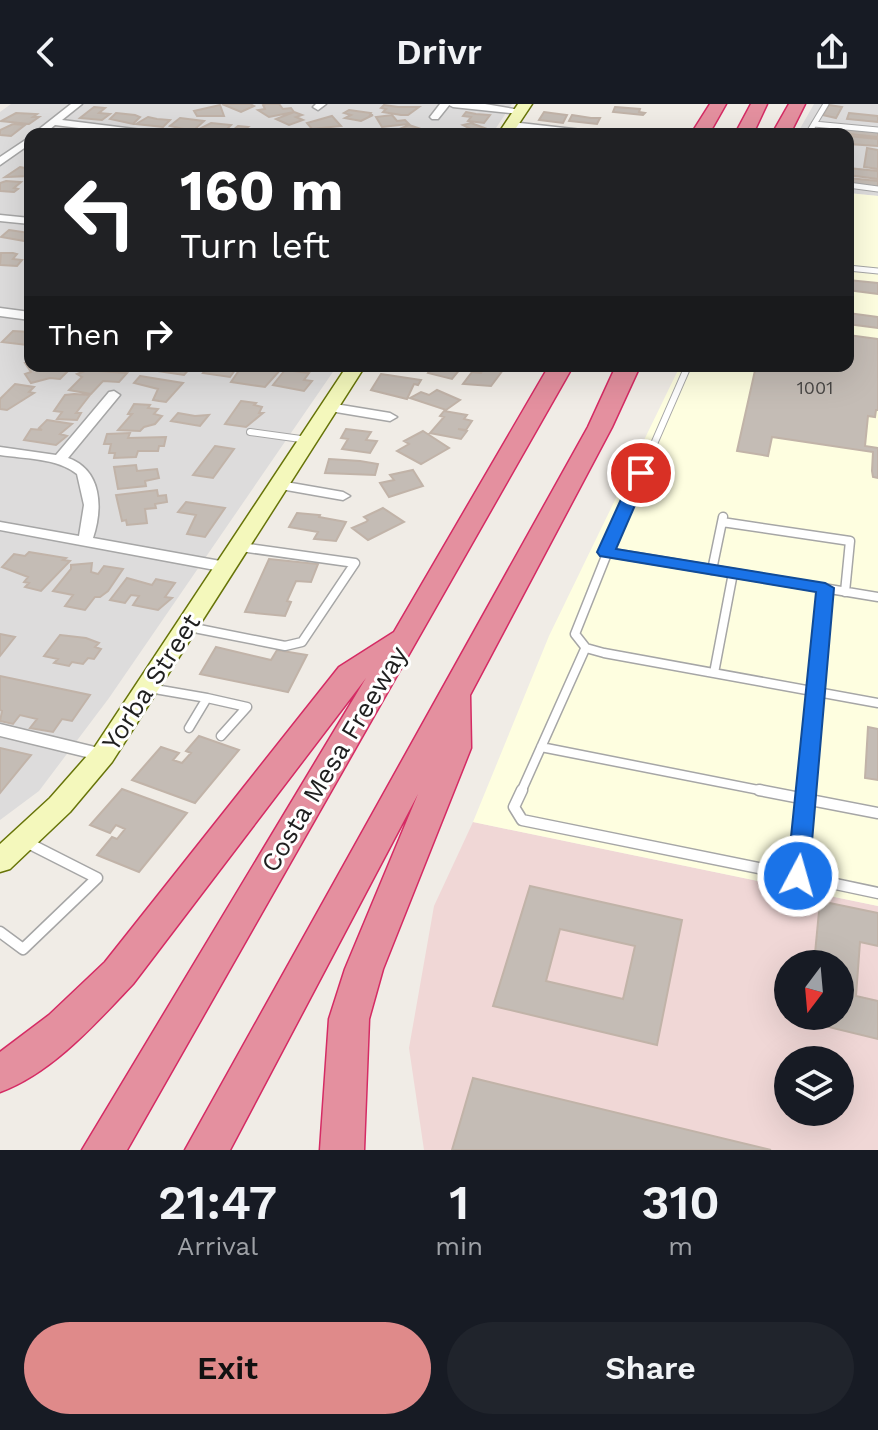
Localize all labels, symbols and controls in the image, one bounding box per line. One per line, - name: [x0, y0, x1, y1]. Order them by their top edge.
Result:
- icon: back: [24, 30, 68, 74]
- icon: share: [810, 30, 854, 74]
- text: Drivr: [396, 31, 482, 73]
- text: 160 m: [180, 158, 343, 224]
- icon: left: [48, 160, 152, 264]
- text: Turn left: [180, 225, 330, 267]
- icon: right: [136, 312, 180, 356]
- text: Then: [48, 317, 120, 352]
- house number: 1001: [797, 377, 833, 398]
- pin: [607, 439, 675, 507]
- icon: arrive: [619, 451, 663, 495]
- street label: Yorba Street: [96, 608, 206, 756]
- street label: Costa Mesa Freeway: [255, 640, 414, 877]
- position arrow: [756, 834, 840, 918]
- north arrow: [774, 950, 854, 1030]
- map controls: [774, 950, 854, 1126]
- button: layers: [774, 1046, 854, 1126]
- text: 21:47: [158, 1174, 277, 1231]
- text: 1: [449, 1174, 469, 1231]
- text: 310: [641, 1174, 720, 1231]
- text: Arrival: [177, 1231, 258, 1261]
- text: min: [435, 1231, 483, 1261]
- text: m: [668, 1231, 693, 1261]
- button: Exit: [24, 1322, 431, 1414]
- button: Share: [447, 1322, 854, 1414]

